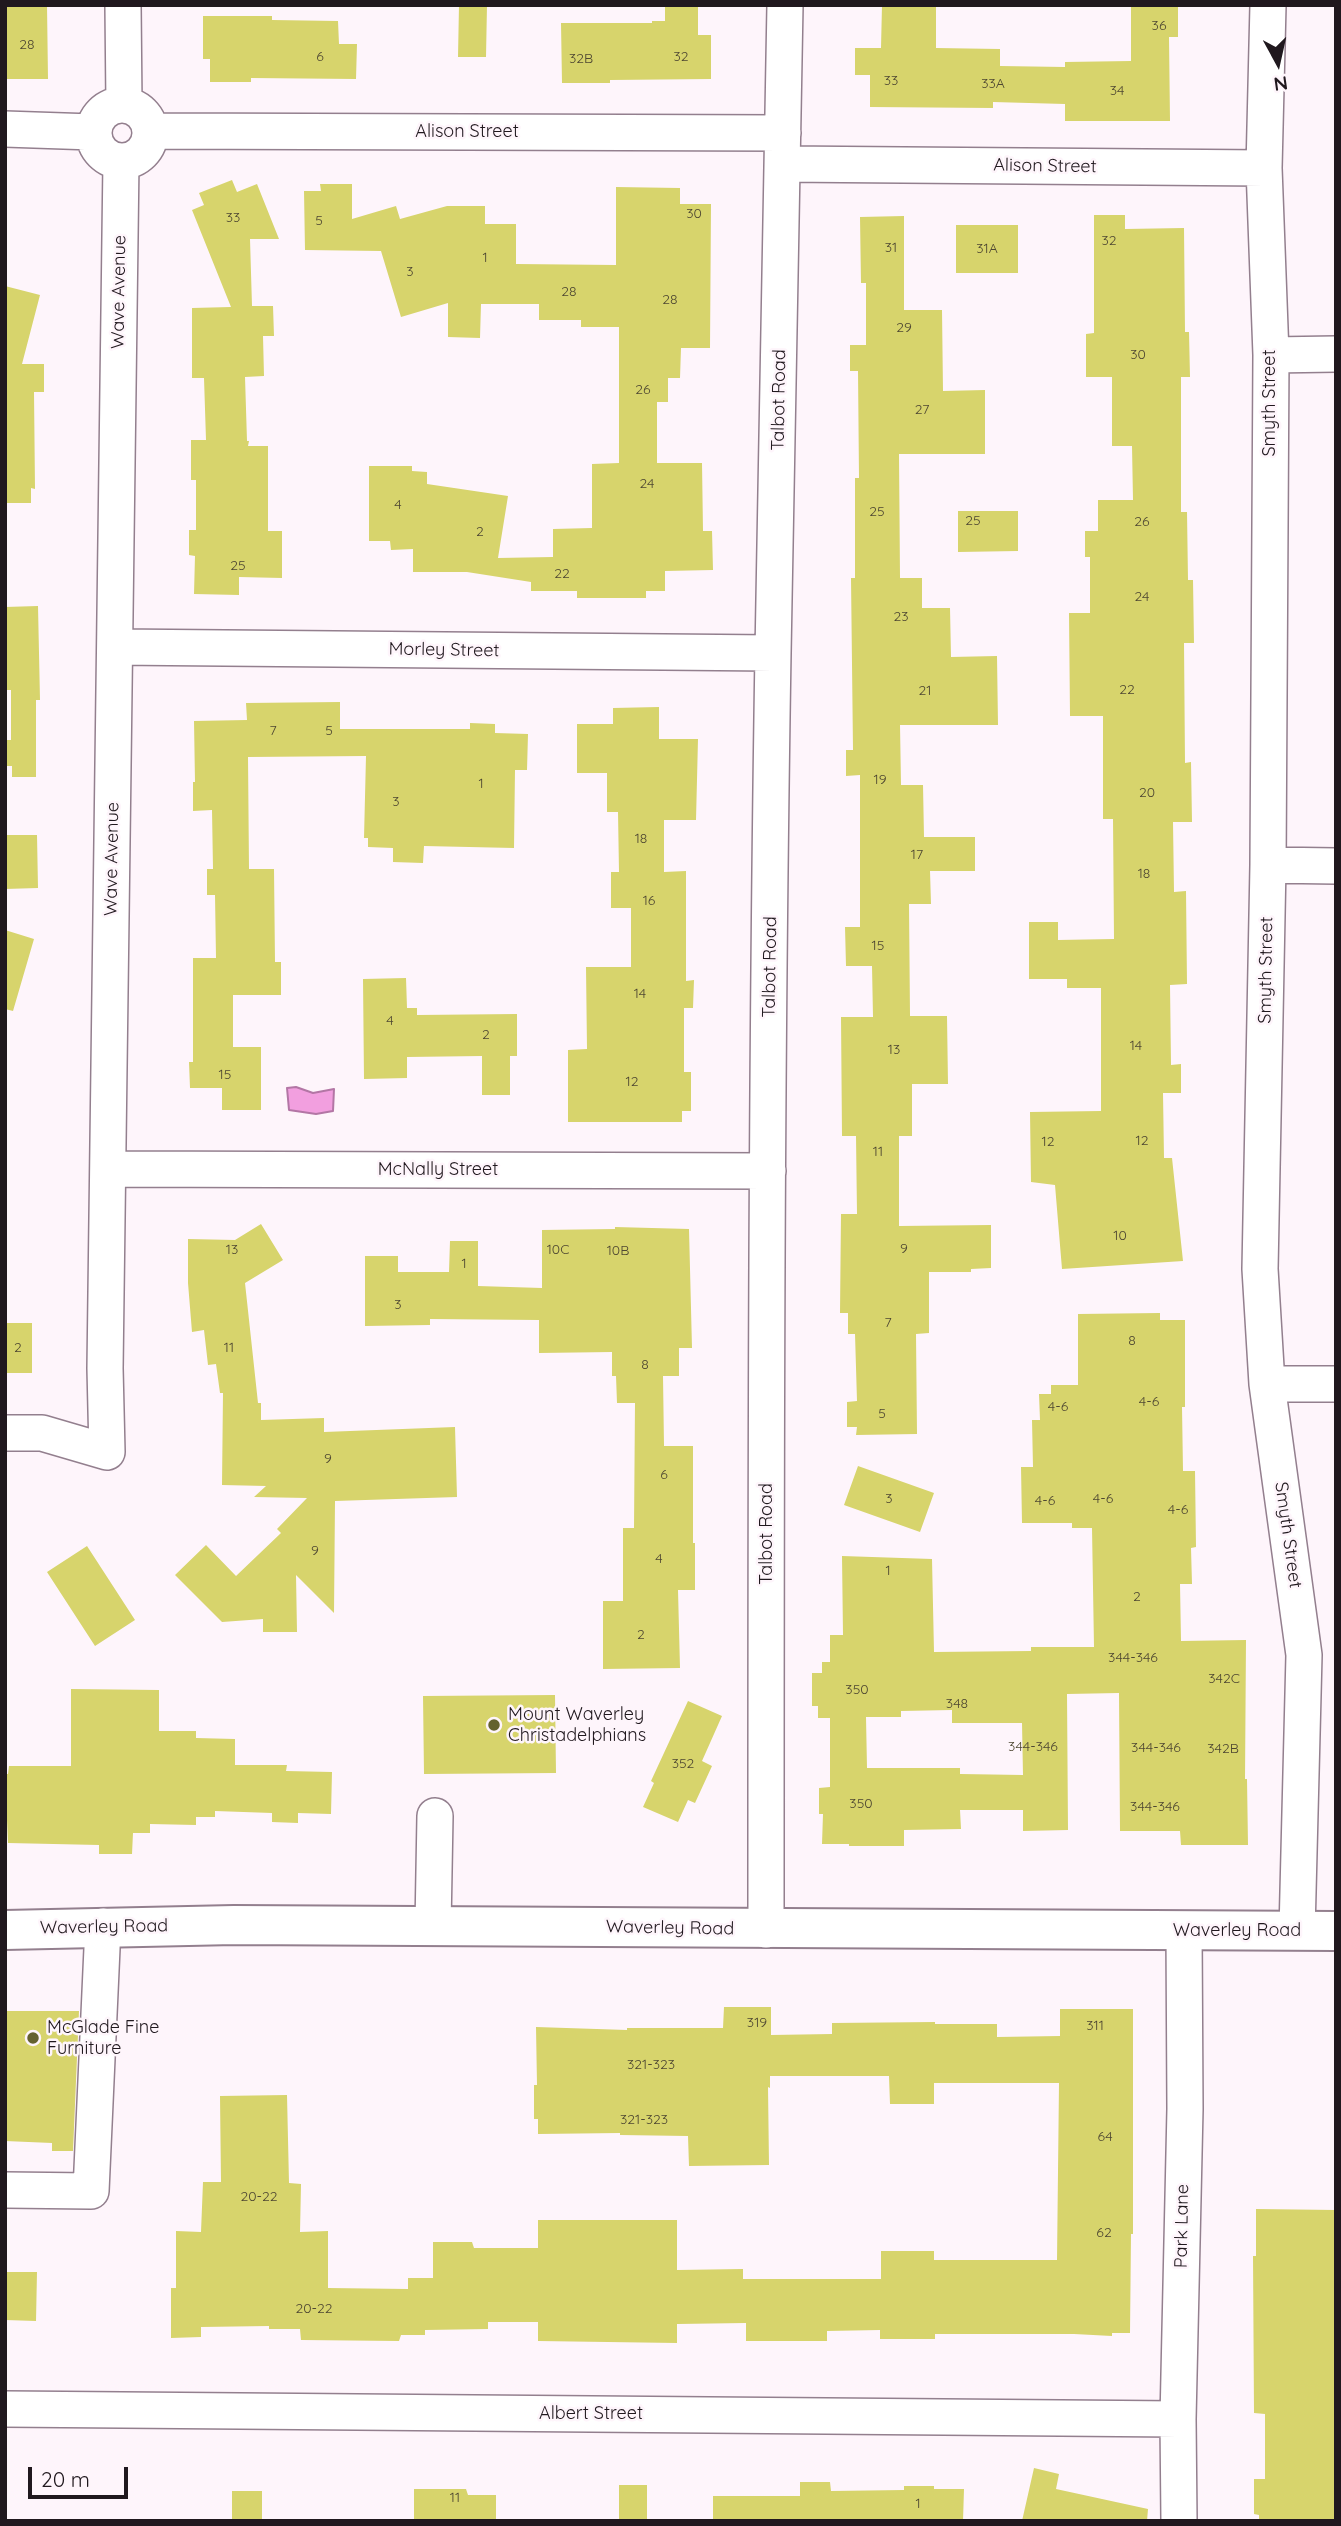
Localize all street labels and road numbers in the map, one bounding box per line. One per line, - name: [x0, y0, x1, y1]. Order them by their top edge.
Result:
- street label: Alison Street: [415, 121, 519, 143]
- street label: Alison Street: [993, 154, 1097, 178]
- street label: Wave Avenue: [107, 235, 131, 349]
- street label: Talbot Road: [767, 349, 791, 451]
- street label: Smyth Street: [1259, 349, 1281, 457]
- street label: Morley Street: [388, 638, 500, 662]
- street label: Wave Avenue: [100, 802, 124, 916]
- street label: Talbot Road: [758, 916, 782, 1018]
- street label: Smyth Street: [1254, 916, 1278, 1024]
- street label: McNally Street: [378, 1159, 498, 1181]
- street label: Smyth Street: [1270, 1480, 1306, 1590]
- street label: Talbot Road: [756, 1483, 778, 1585]
- street label: Waverley Road: [40, 1915, 168, 1939]
- street label: Waverley Road: [606, 1916, 734, 1940]
- street label: Waverley Road: [1173, 1920, 1301, 1942]
- street label: Park Lane: [1170, 2184, 1194, 2268]
- street label: Albert Street: [539, 2403, 643, 2425]

